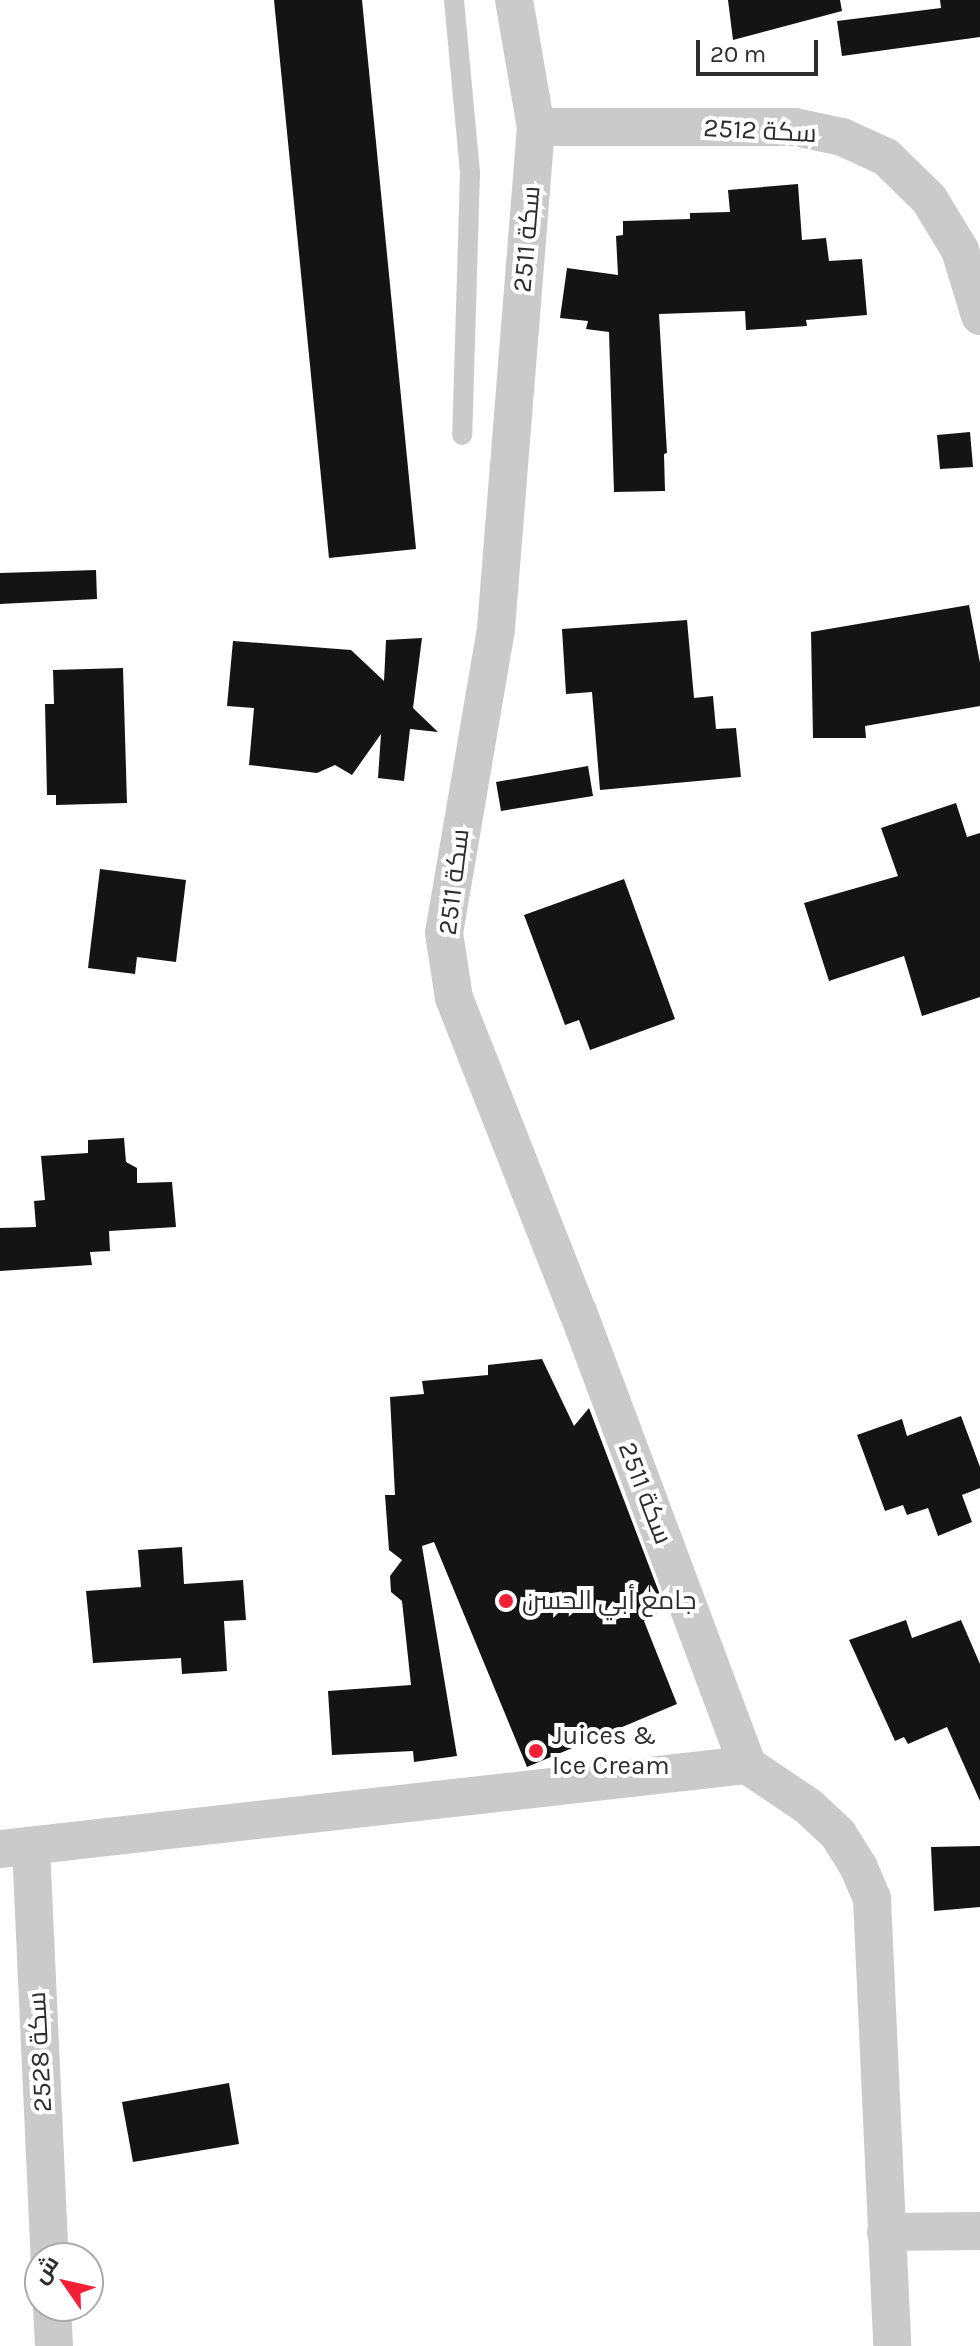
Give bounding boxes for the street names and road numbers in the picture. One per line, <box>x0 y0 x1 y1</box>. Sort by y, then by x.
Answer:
street label: سكة 2512 <box>703 112 817 150</box>
street label: سكة 2511 <box>507 184 547 294</box>
street label: سكة 2511 <box>432 827 476 937</box>
street label: سكة 2511 <box>611 1438 679 1548</box>
street label: سكة 2528 <box>21 1991 59 2113</box>

